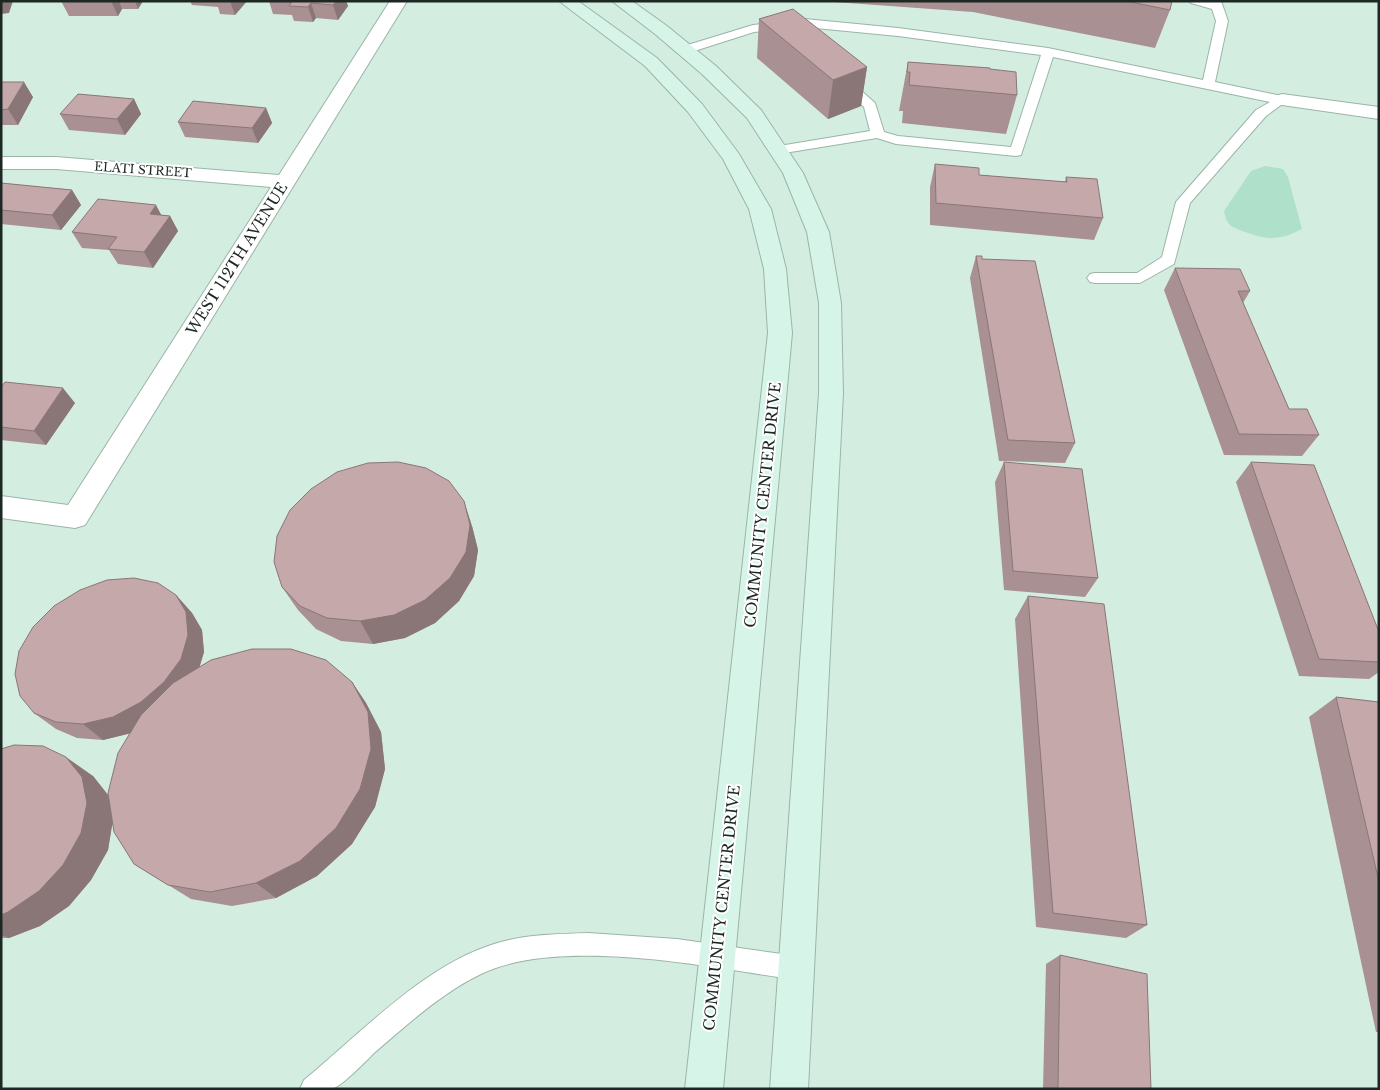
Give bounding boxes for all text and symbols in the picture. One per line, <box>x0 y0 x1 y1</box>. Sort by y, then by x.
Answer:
street label: ELATI STREET <box>94 159 193 180</box>
street label: WEST 112TH AVENUE <box>181 179 292 340</box>
street label: COMMUNITY CENTER DRIVE <box>740 381 785 629</box>
street label: COMMUNITY CENTER DRIVE <box>699 784 744 1032</box>

